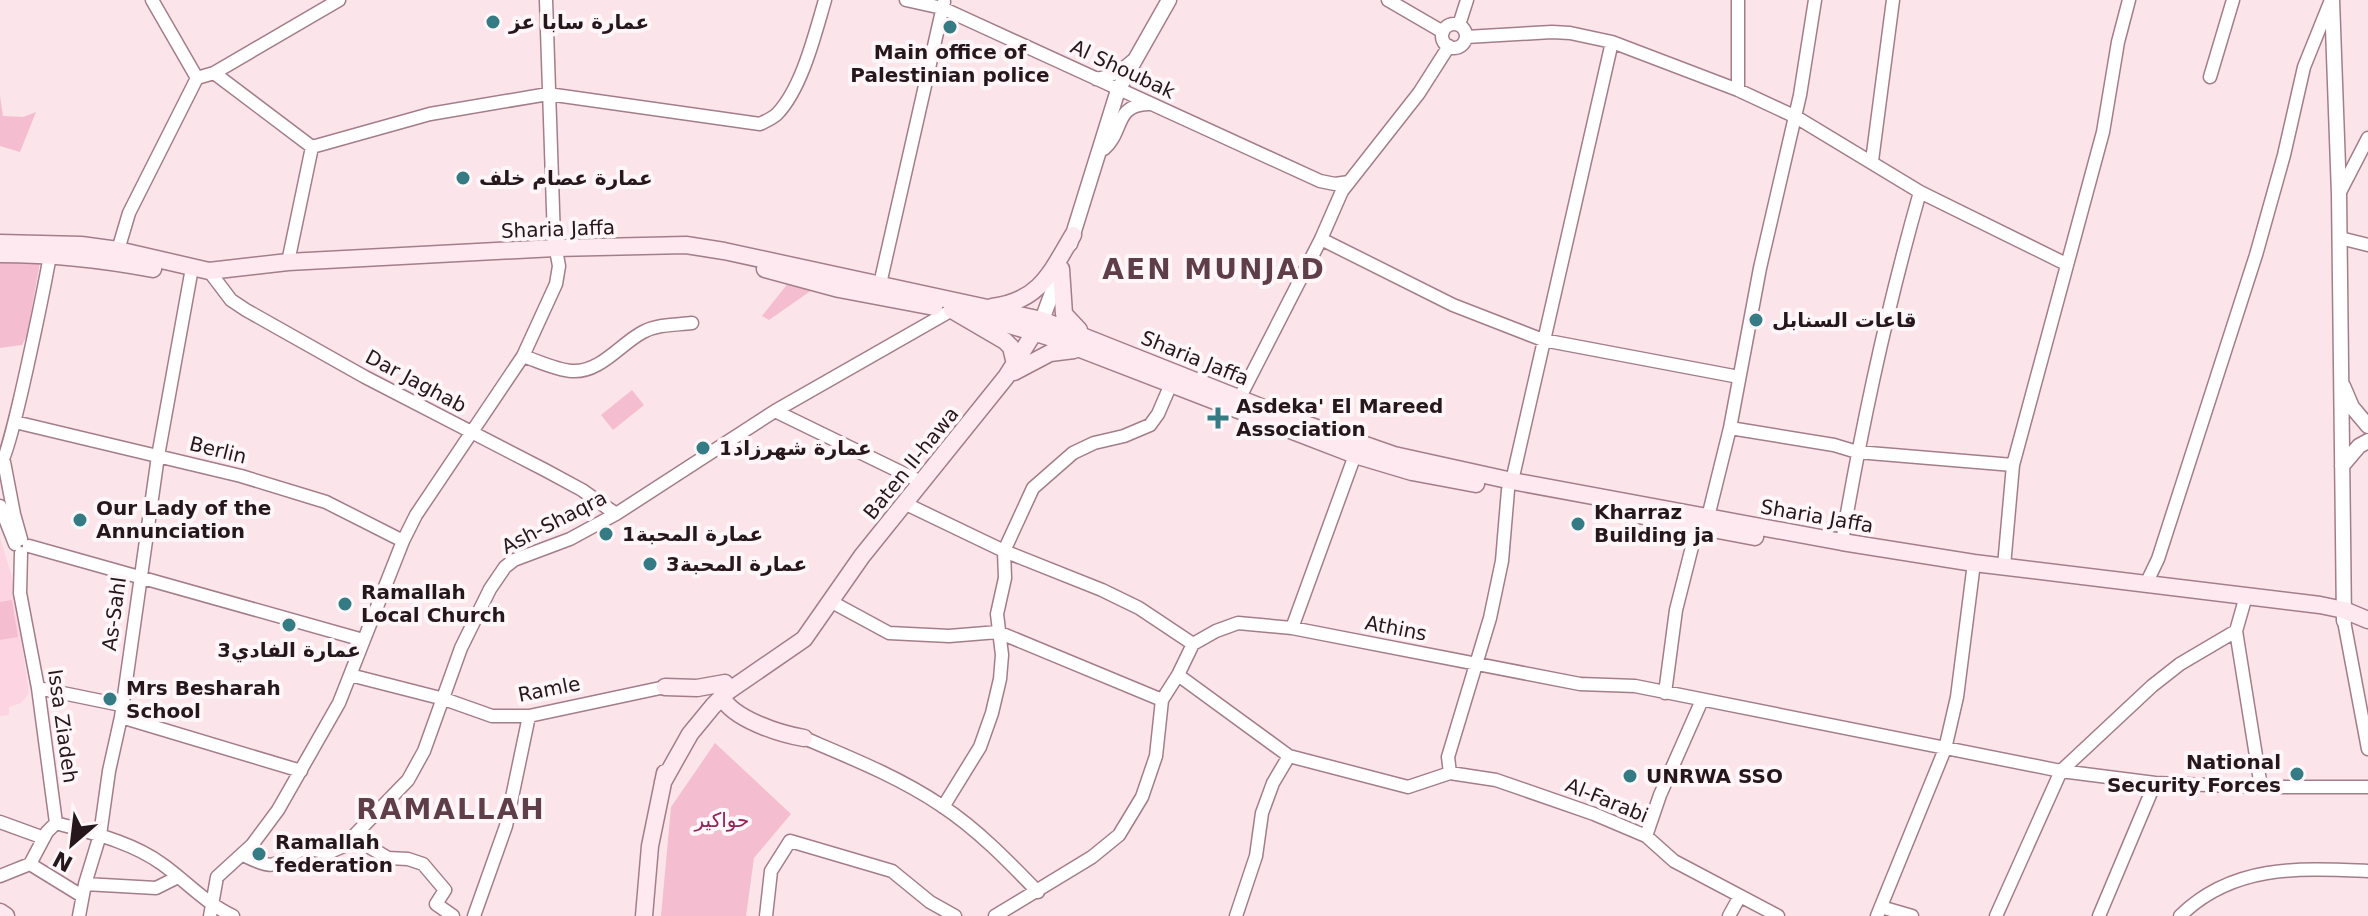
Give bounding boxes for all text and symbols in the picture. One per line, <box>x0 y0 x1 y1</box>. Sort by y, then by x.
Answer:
place label: عمارة سابا عز <box>508 10 649 34</box>
marker: عمارة سابا عز <box>484 13 502 31</box>
marker: Main office of Palestinian police <box>941 18 959 36</box>
street label: Al Shoubak <box>1067 34 1179 104</box>
place label: Main office of Palestinian police <box>850 40 1050 87</box>
place label: عمارة عصام خلف <box>479 166 653 190</box>
marker: عمارة عصام خلف <box>454 169 472 187</box>
street label: Sharia Jaffa <box>501 215 615 243</box>
district label: AEN MUNJAD <box>1102 253 1326 286</box>
place label: قاعات السنابل <box>1772 308 1917 332</box>
marker: قاعات السنابل <box>1747 311 1765 329</box>
street label: Sharia Jaffa <box>1138 325 1252 391</box>
street label: Dar Jaghab <box>361 344 471 418</box>
place label: Asdeka' El Mareed Association <box>1236 394 1443 441</box>
street label: Baten II-hawa <box>858 402 964 524</box>
marker: Asdeka' El Mareed Association <box>1207 407 1229 429</box>
street label: Berlin <box>187 431 249 469</box>
place label: عمارة شهرزاد1 <box>719 436 872 460</box>
marker: عمارة شهرزاد1 <box>694 439 712 457</box>
street label: Ash-Shaqra <box>497 485 611 559</box>
street label: Sharia Jaffa <box>1759 494 1875 538</box>
place label: Our Lady of the Annunciation <box>96 496 271 543</box>
place label: Kharraz Building ja <box>1594 500 1714 547</box>
marker: Our Lady of the Annunciation <box>71 511 89 529</box>
marker: Kharraz Building ja <box>1569 515 1587 533</box>
place label: عمارة المحبة1 <box>622 522 763 546</box>
marker: عمارة المحبة1 <box>597 525 615 543</box>
place label: عمارة المحبة3 <box>666 552 807 576</box>
marker: عمارة المحبة3 <box>641 555 659 573</box>
street label: As-Sahl <box>97 575 131 653</box>
place label: Ramallah Local Church <box>361 580 506 627</box>
marker: Ramallah Local Church <box>336 595 354 613</box>
street label: Athins <box>1363 610 1429 646</box>
marker: عمارة الفادي3 <box>280 616 298 634</box>
place label: عمارة الفادي3 <box>217 638 361 663</box>
street label: Issa Ziadeh <box>43 668 83 784</box>
street label: Ramle <box>516 671 582 707</box>
place label: Mrs Besharah School <box>126 676 281 723</box>
marker: Mrs Besharah School <box>101 690 119 708</box>
place label: National Security Forces <box>2107 750 2281 797</box>
place label: UNRWA SSO <box>1646 764 1783 788</box>
marker: National Security Forces <box>2288 765 2306 783</box>
marker: UNRWA SSO <box>1621 767 1639 785</box>
street label: Al-Farabi <box>1562 773 1652 827</box>
district label: RAMALLAH <box>356 793 546 826</box>
north arrow <box>32 804 112 884</box>
park label: حواكير <box>694 808 749 832</box>
place label: Ramallah federation <box>275 830 393 877</box>
marker: Ramallah federation <box>250 845 268 863</box>
text: N <box>49 846 77 877</box>

